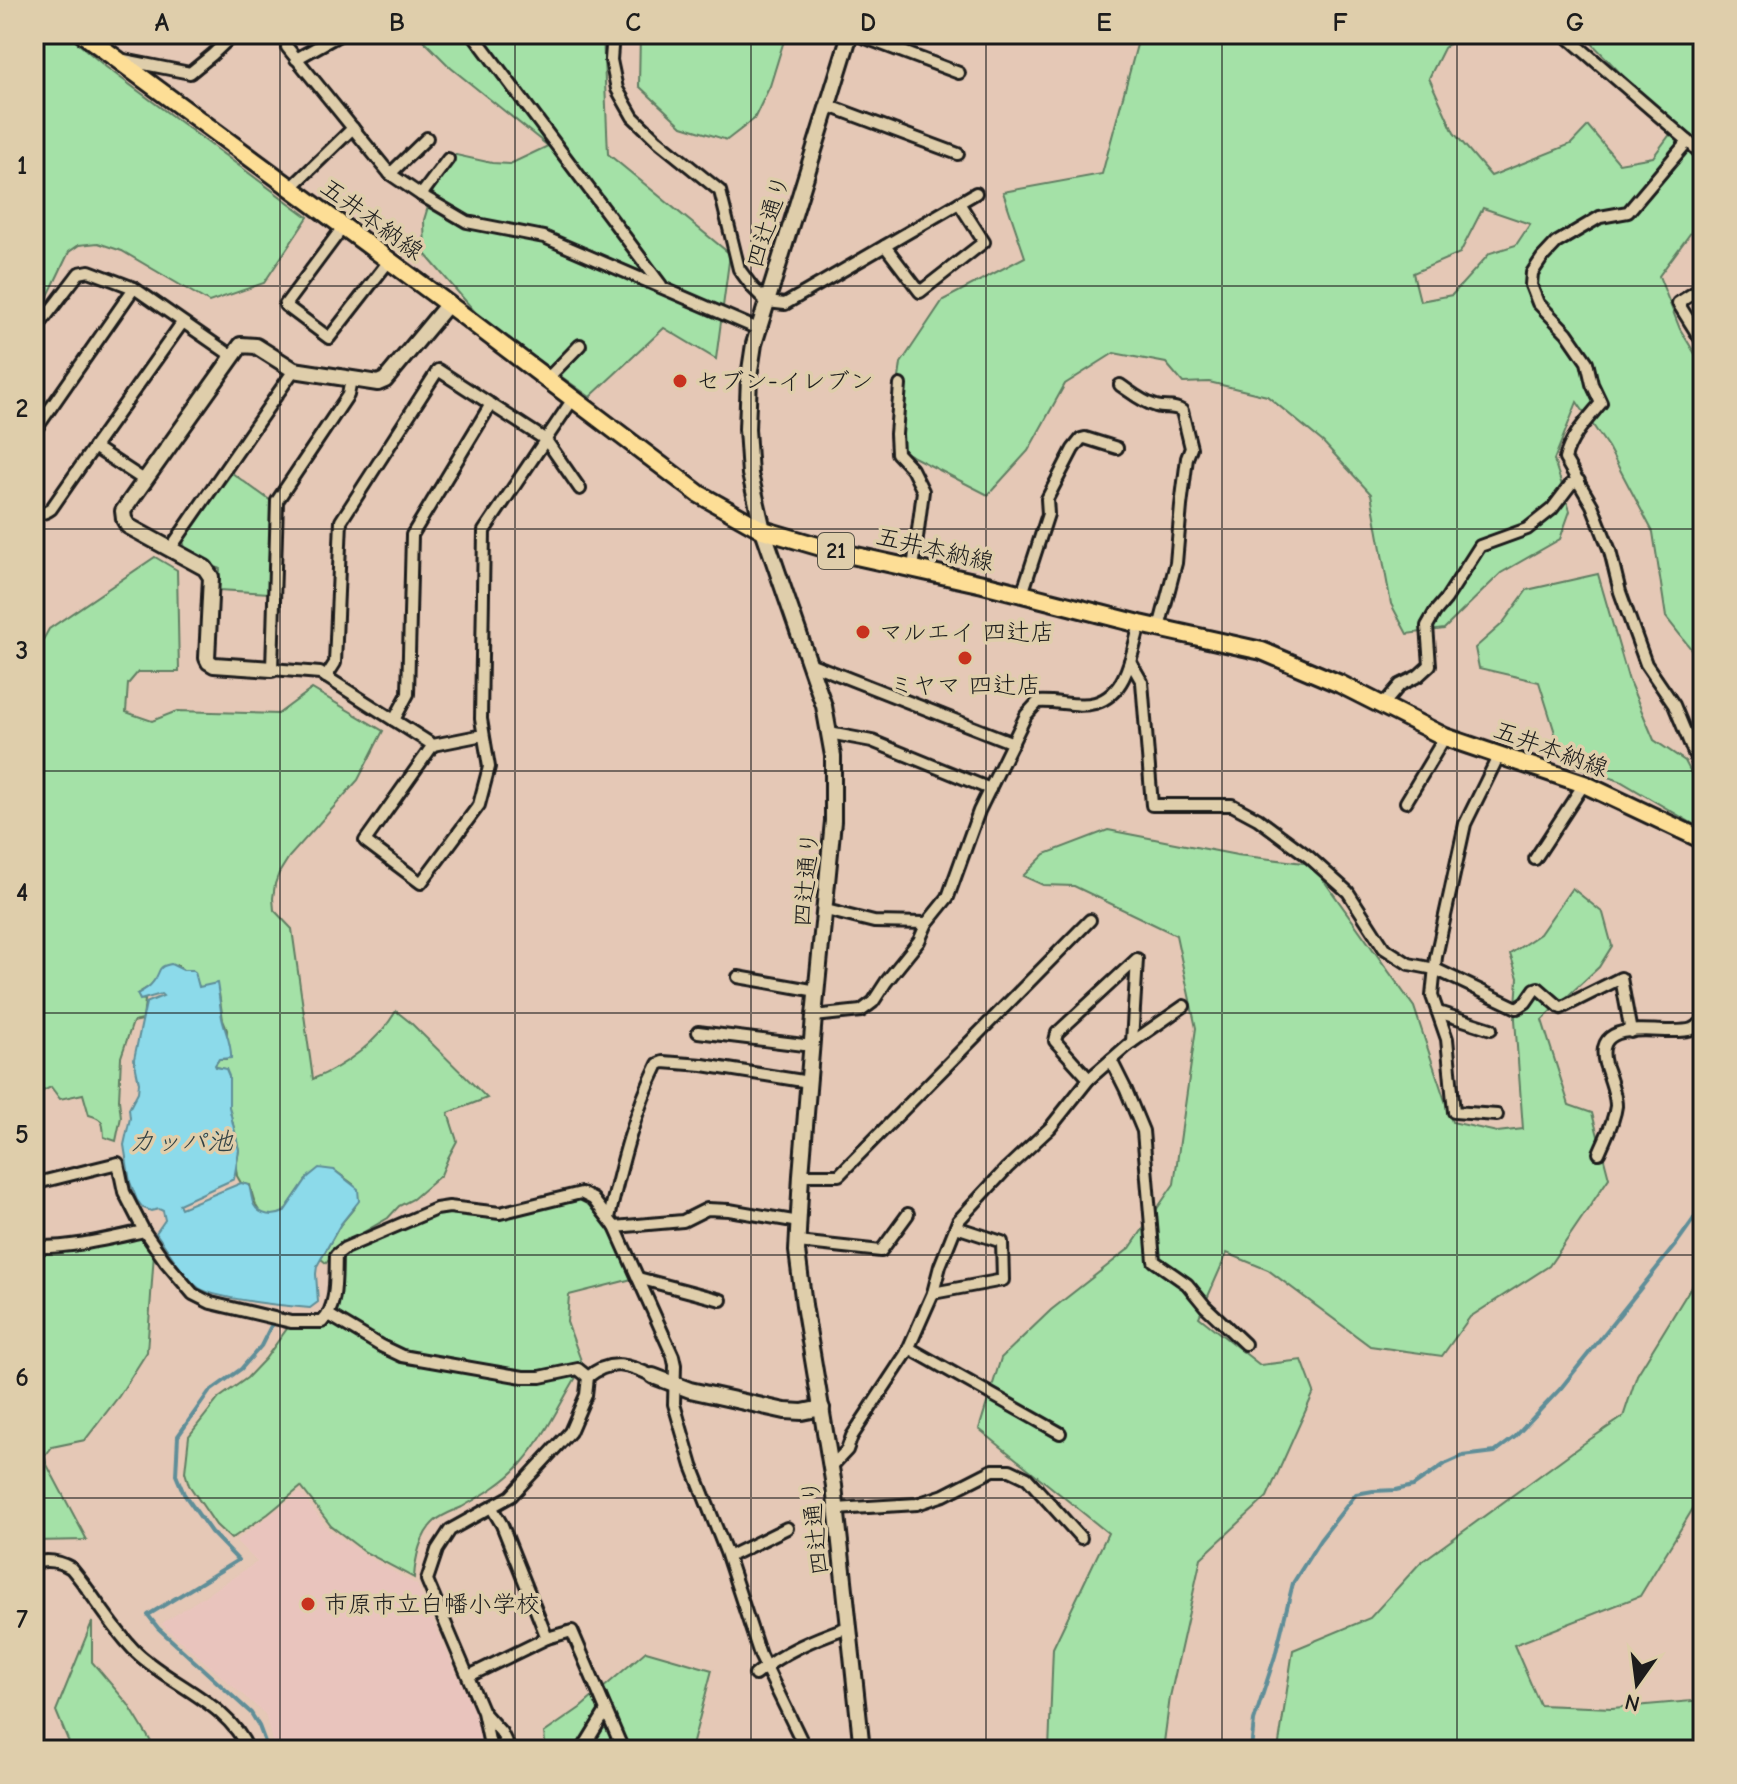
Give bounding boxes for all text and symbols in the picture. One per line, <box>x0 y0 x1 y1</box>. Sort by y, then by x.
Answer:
text: A <box>155 8 170 38</box>
text: B <box>389 8 405 38</box>
text: C <box>625 8 641 38</box>
text: D <box>860 8 876 38</box>
text: E <box>1096 8 1112 38</box>
text: F <box>1332 8 1348 38</box>
text: G <box>1566 8 1584 38</box>
text: 1 <box>17 151 27 181</box>
street label: 四辻通り <box>741 171 795 271</box>
street label: 五井本納線 <box>315 172 429 266</box>
place label: セブン-イレブン <box>696 367 874 395</box>
marker: セブン-イレブン <box>671 372 689 390</box>
text: 2 <box>16 394 28 424</box>
street label: 五井本納線 <box>873 522 997 576</box>
road number: 21 <box>818 533 854 569</box>
place label: マルエイ 四辻店 <box>879 618 1055 646</box>
marker: マルエイ 四辻店 <box>854 623 872 641</box>
text: 3 <box>16 636 28 666</box>
marker: ミヤマ 四辻店 <box>956 649 974 667</box>
place label: ミヤマ 四辻店 <box>889 671 1041 699</box>
street label: 五井本納線 <box>1490 715 1612 783</box>
street label: 四辻通り <box>788 830 824 928</box>
text: 4 <box>16 878 28 908</box>
text: 5 <box>15 1120 29 1150</box>
water label: カッパ池 <box>129 1127 234 1157</box>
text: 6 <box>15 1363 29 1393</box>
street label: 四辻通り <box>796 1478 834 1576</box>
place label: 市原市立白幡小学校 <box>324 1590 540 1618</box>
marker: 市原市立白幡小学校 <box>299 1595 317 1613</box>
text: 7 <box>16 1605 28 1635</box>
north arrow <box>1597 1644 1677 1724</box>
text: N <box>1622 1688 1643 1717</box>

